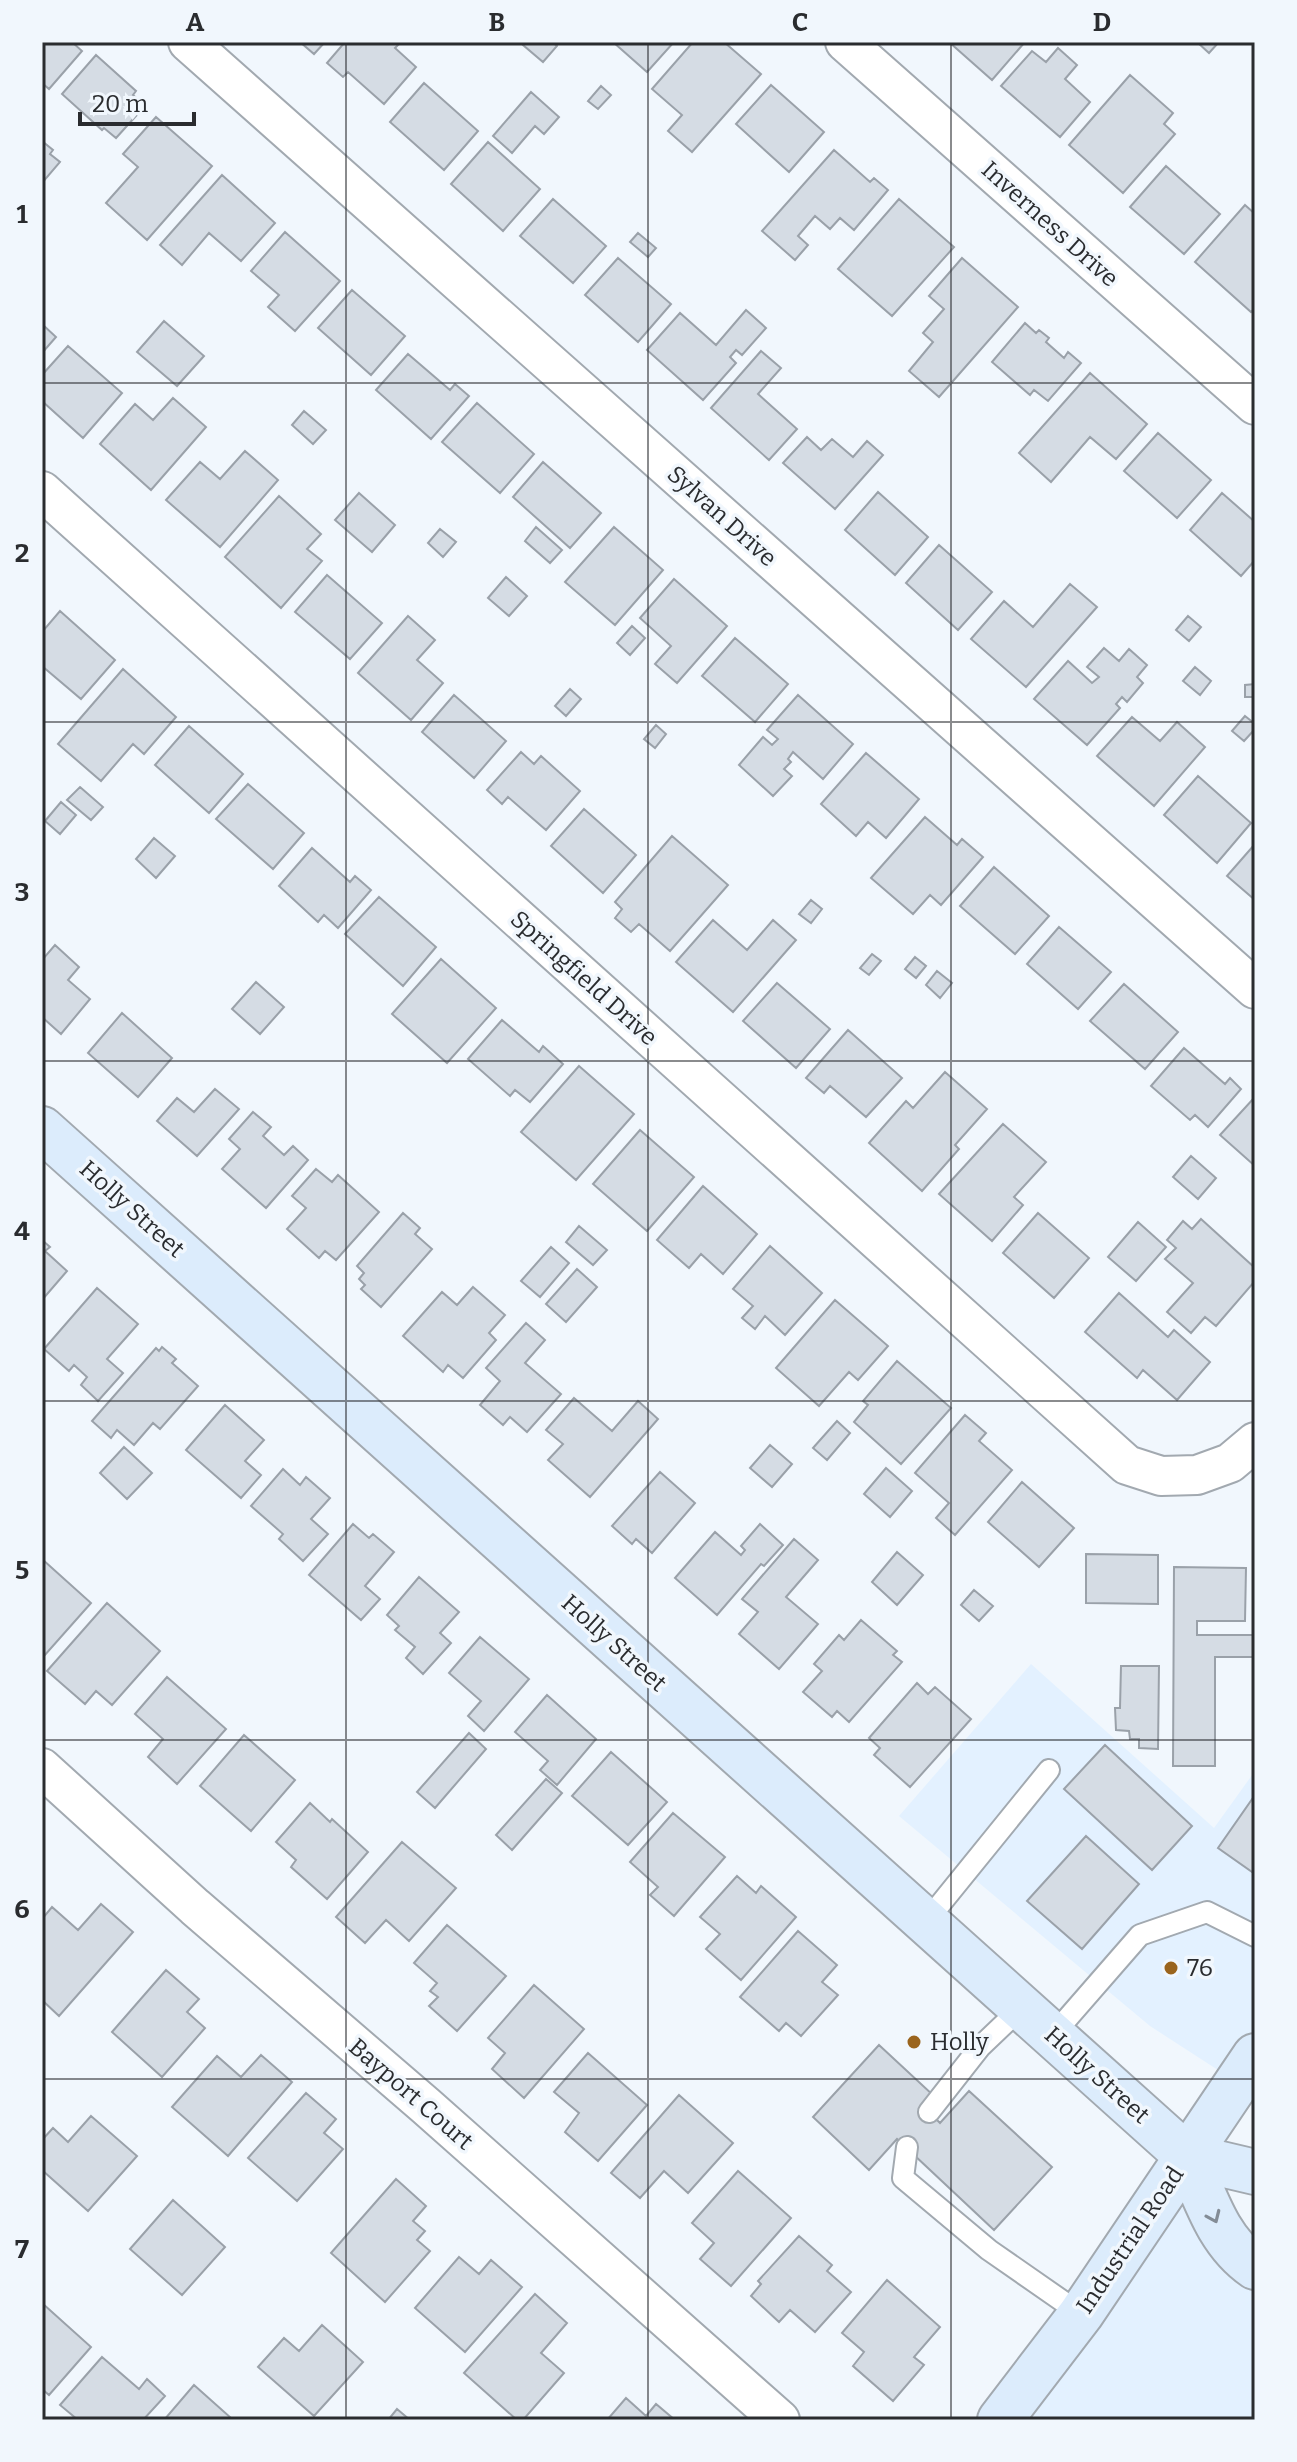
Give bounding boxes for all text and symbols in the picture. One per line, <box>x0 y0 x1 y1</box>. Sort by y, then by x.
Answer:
text: A <box>186 7 205 38</box>
text: B <box>489 7 505 38</box>
text: C <box>792 7 808 38</box>
text: D <box>1093 7 1111 38</box>
scale bar <box>80 76 194 126</box>
text: 20 m <box>92 90 148 118</box>
street label: Inverness Drive <box>976 155 1124 293</box>
text: 1 <box>16 199 28 230</box>
street label: Sylvan Drive <box>662 460 782 572</box>
text: 2 <box>15 538 29 569</box>
text: 3 <box>15 877 29 908</box>
street label: Springfield Drive <box>505 905 663 1051</box>
street label: Holly Street <box>74 1155 190 1264</box>
text: 4 <box>14 1216 30 1247</box>
text: 5 <box>15 1555 29 1586</box>
street label: Holly Street <box>556 1589 672 1698</box>
text: 6 <box>14 1894 30 1925</box>
place label: 76 <box>1187 1954 1213 1982</box>
marker: 76 <box>1162 1959 1180 1977</box>
street label: Holly Street <box>1039 2021 1155 2130</box>
place label: Holly <box>930 2028 989 2056</box>
street label: Bayport Court <box>343 2033 479 2156</box>
marker: Holly <box>905 2033 923 2051</box>
street label: Industrial Road <box>1070 2161 1190 2319</box>
one-way arrow <box>1204 2208 1220 2223</box>
text: 7 <box>15 2234 29 2265</box>

